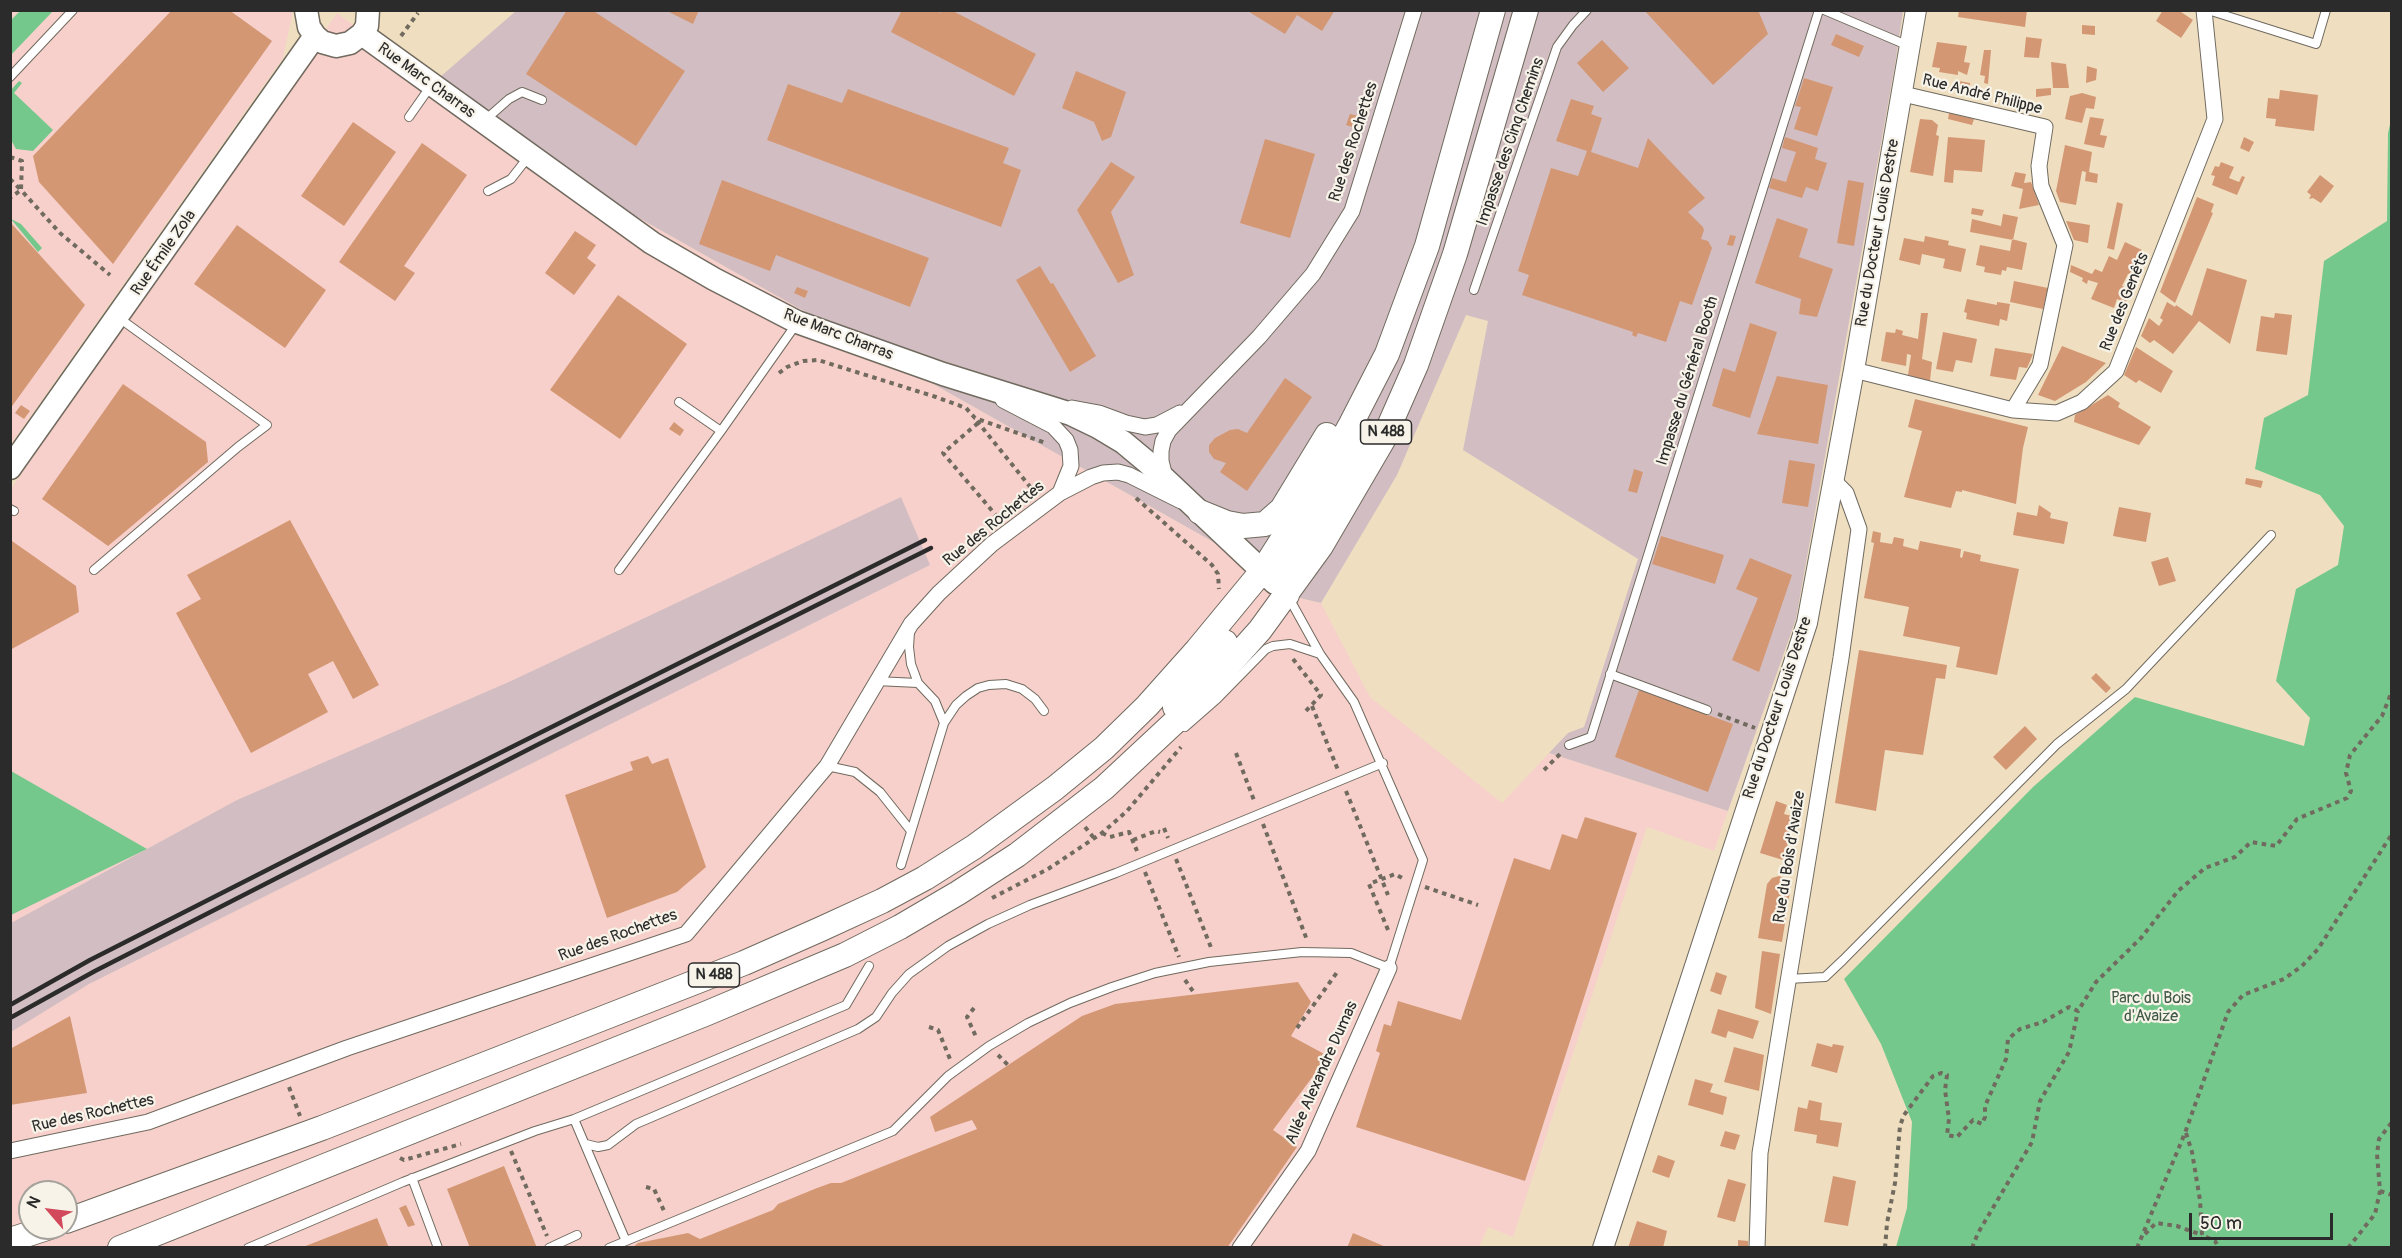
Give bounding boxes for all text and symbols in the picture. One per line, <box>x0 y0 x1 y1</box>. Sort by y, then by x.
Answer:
street label: Rue Marc Charras <box>374 39 478 123</box>
street label: Impasse des Cinq Chemins <box>1473 56 1549 228</box>
street label: Rue André Philippe <box>1920 71 2044 119</box>
street label: Rue des Rochettes <box>1326 80 1382 204</box>
street label: Rue du Docteur Louis Destre <box>1852 138 1904 328</box>
street label: Rue Émile Zola <box>127 207 201 299</box>
street label: Rue des Genêts <box>2097 250 2153 354</box>
street label: Impasse du Général Booth <box>1653 294 1723 468</box>
street label: Rue Marc Charras <box>781 305 895 365</box>
road number: N 488 <box>1360 420 1412 444</box>
street label: Rue des Rochettes <box>940 477 1048 571</box>
street label: Rue du Docteur Louis Destre <box>1739 615 1817 801</box>
street label: Rue du Bois d'Avaize <box>1770 790 1810 924</box>
street label: Rue des Rochettes <box>556 906 680 966</box>
road number: N 488 <box>688 963 740 987</box>
park label: Parc du Bois d'Avaize <box>2111 989 2191 1027</box>
street label: Allée Alexandre Dumas <box>1282 998 1362 1148</box>
street label: Rue des Rochettes <box>30 1091 156 1137</box>
north arrow <box>18 1180 78 1240</box>
text: N <box>22 1193 45 1212</box>
scale bar <box>2192 1201 2336 1239</box>
text: 50 m <box>2200 1212 2242 1235</box>

